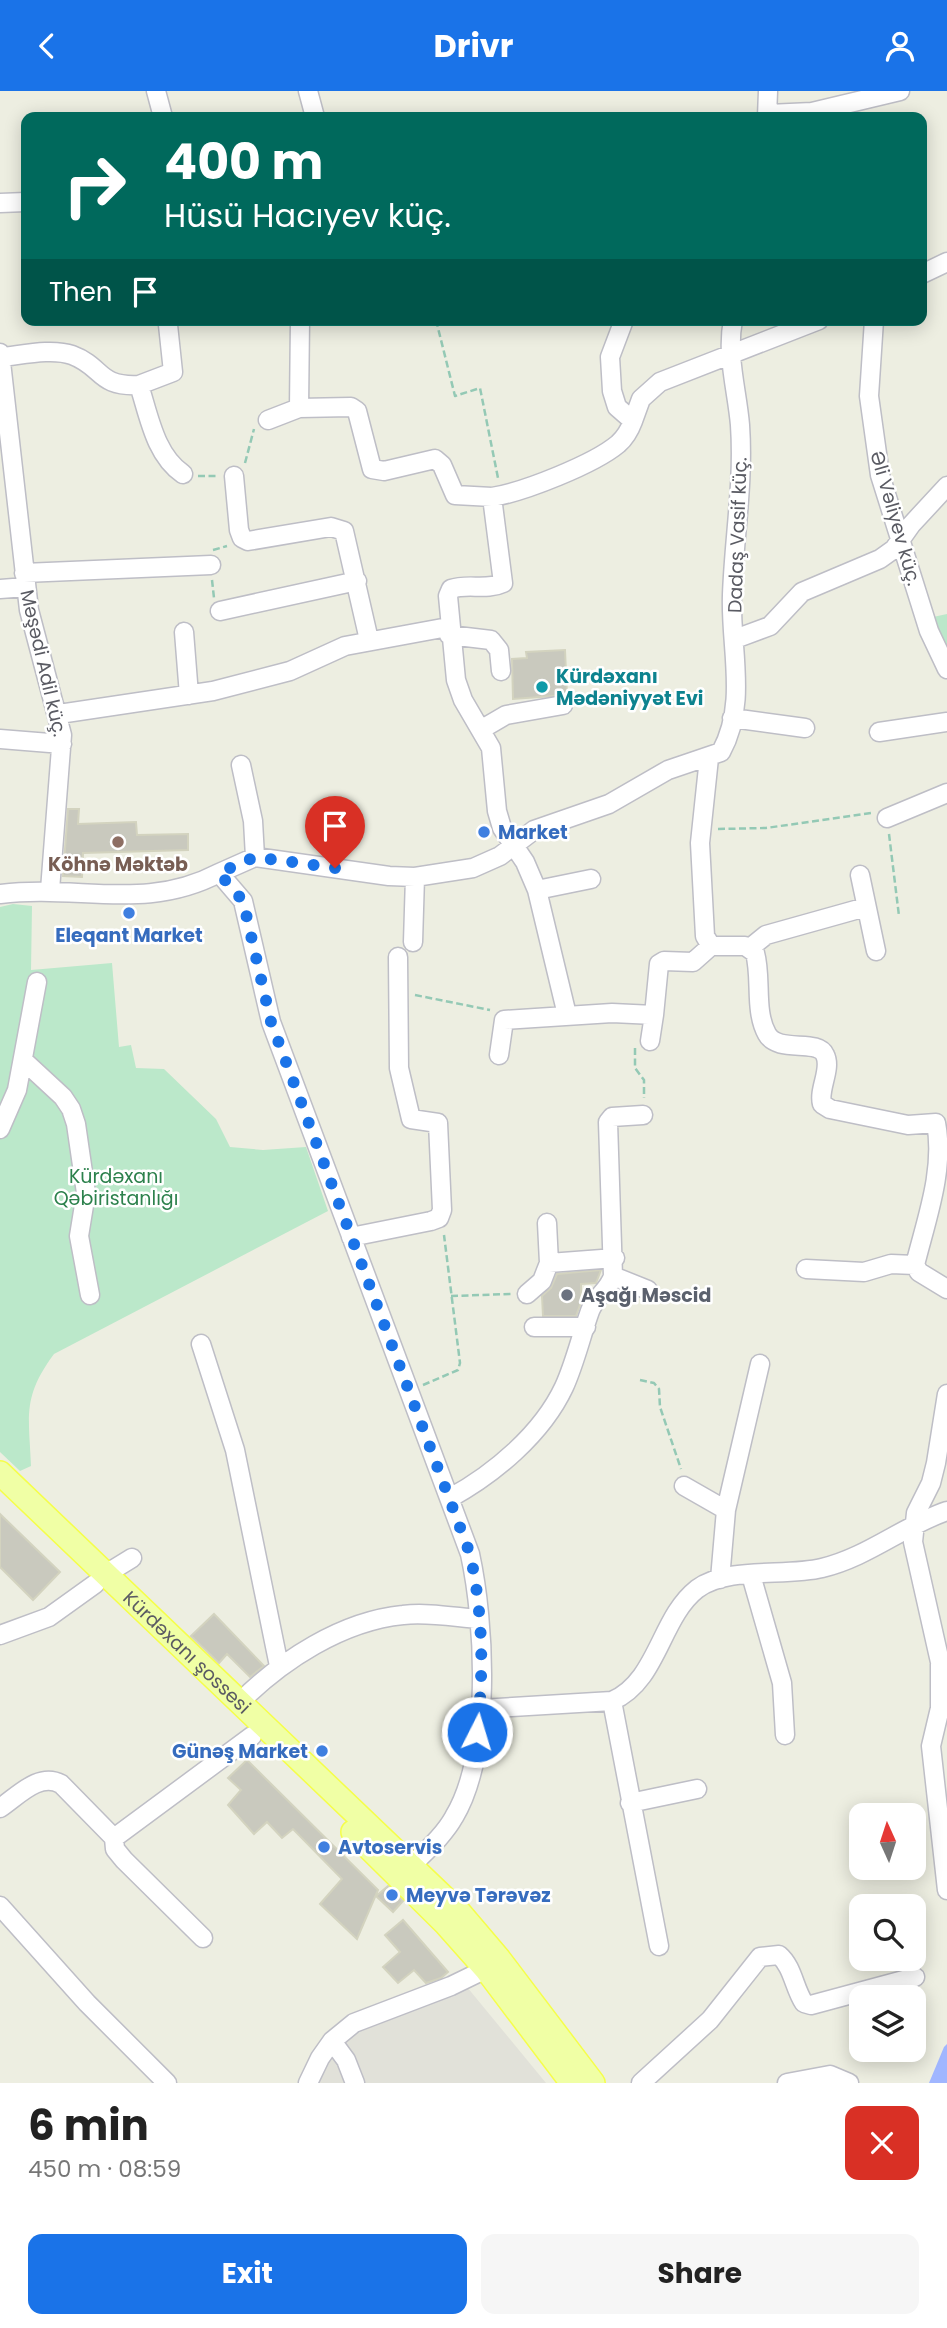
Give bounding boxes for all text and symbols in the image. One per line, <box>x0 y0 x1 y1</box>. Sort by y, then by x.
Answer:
text: Drivr <box>433 23 514 68</box>
icon: back <box>28 27 66 65</box>
icon: person <box>881 27 919 65</box>
text: 400 m <box>164 128 323 196</box>
icon: right <box>49 140 140 231</box>
text: Hüsü Hacıyev küç. <box>164 193 451 238</box>
icon: arrive <box>126 273 164 311</box>
text: Then <box>49 274 112 310</box>
street label: Əli Vəliyev küç. <box>863 448 928 589</box>
street label: Dadaş Vasif küç. <box>721 457 754 613</box>
street label: Məşədi Adil küç. <box>13 587 74 739</box>
place label: Kürdəxanı Mədəniyyət Evi <box>556 663 703 712</box>
marker: Kürdəxanı Mədəniyyət Evi <box>534 679 550 695</box>
pin <box>305 796 365 868</box>
icon: arrive <box>316 807 354 845</box>
place label: Market <box>498 819 568 846</box>
marker: Market <box>476 824 492 840</box>
marker: Köhnə Məktəb <box>110 834 126 850</box>
place label: Köhnə Məktəb <box>48 851 188 878</box>
marker: Eleqant Market <box>121 905 137 921</box>
place label: Eleqant Market <box>55 922 203 949</box>
park label: Kürdəxanı Qəbiristanlığı <box>54 1163 178 1212</box>
place label: Aşağı Məscid <box>581 1282 711 1309</box>
marker: Aşağı Məscid <box>559 1287 575 1303</box>
street label: Kürdəxanı şossesi <box>117 1585 257 1720</box>
position arrow <box>440 1695 514 1769</box>
place label: Günəş Market <box>172 1738 308 1765</box>
marker: Günəş Market <box>314 1743 330 1759</box>
north arrow <box>849 1803 926 1879</box>
map controls <box>849 1803 926 2062</box>
place label: Avtoservis <box>338 1834 442 1861</box>
marker: Avtoservis <box>316 1839 332 1855</box>
place label: Meyvə Tərəvəz <box>406 1882 551 1909</box>
marker: Meyvə Tərəvəz <box>384 1887 400 1903</box>
button: search <box>849 1894 926 1971</box>
button: layers <box>849 1985 926 2062</box>
text: 6 min <box>28 2096 149 2155</box>
button: close <box>845 2106 919 2180</box>
text: 450 m · 08:59 <box>28 2153 181 2185</box>
button: Exit <box>28 2234 467 2314</box>
button: Share <box>481 2234 919 2314</box>

